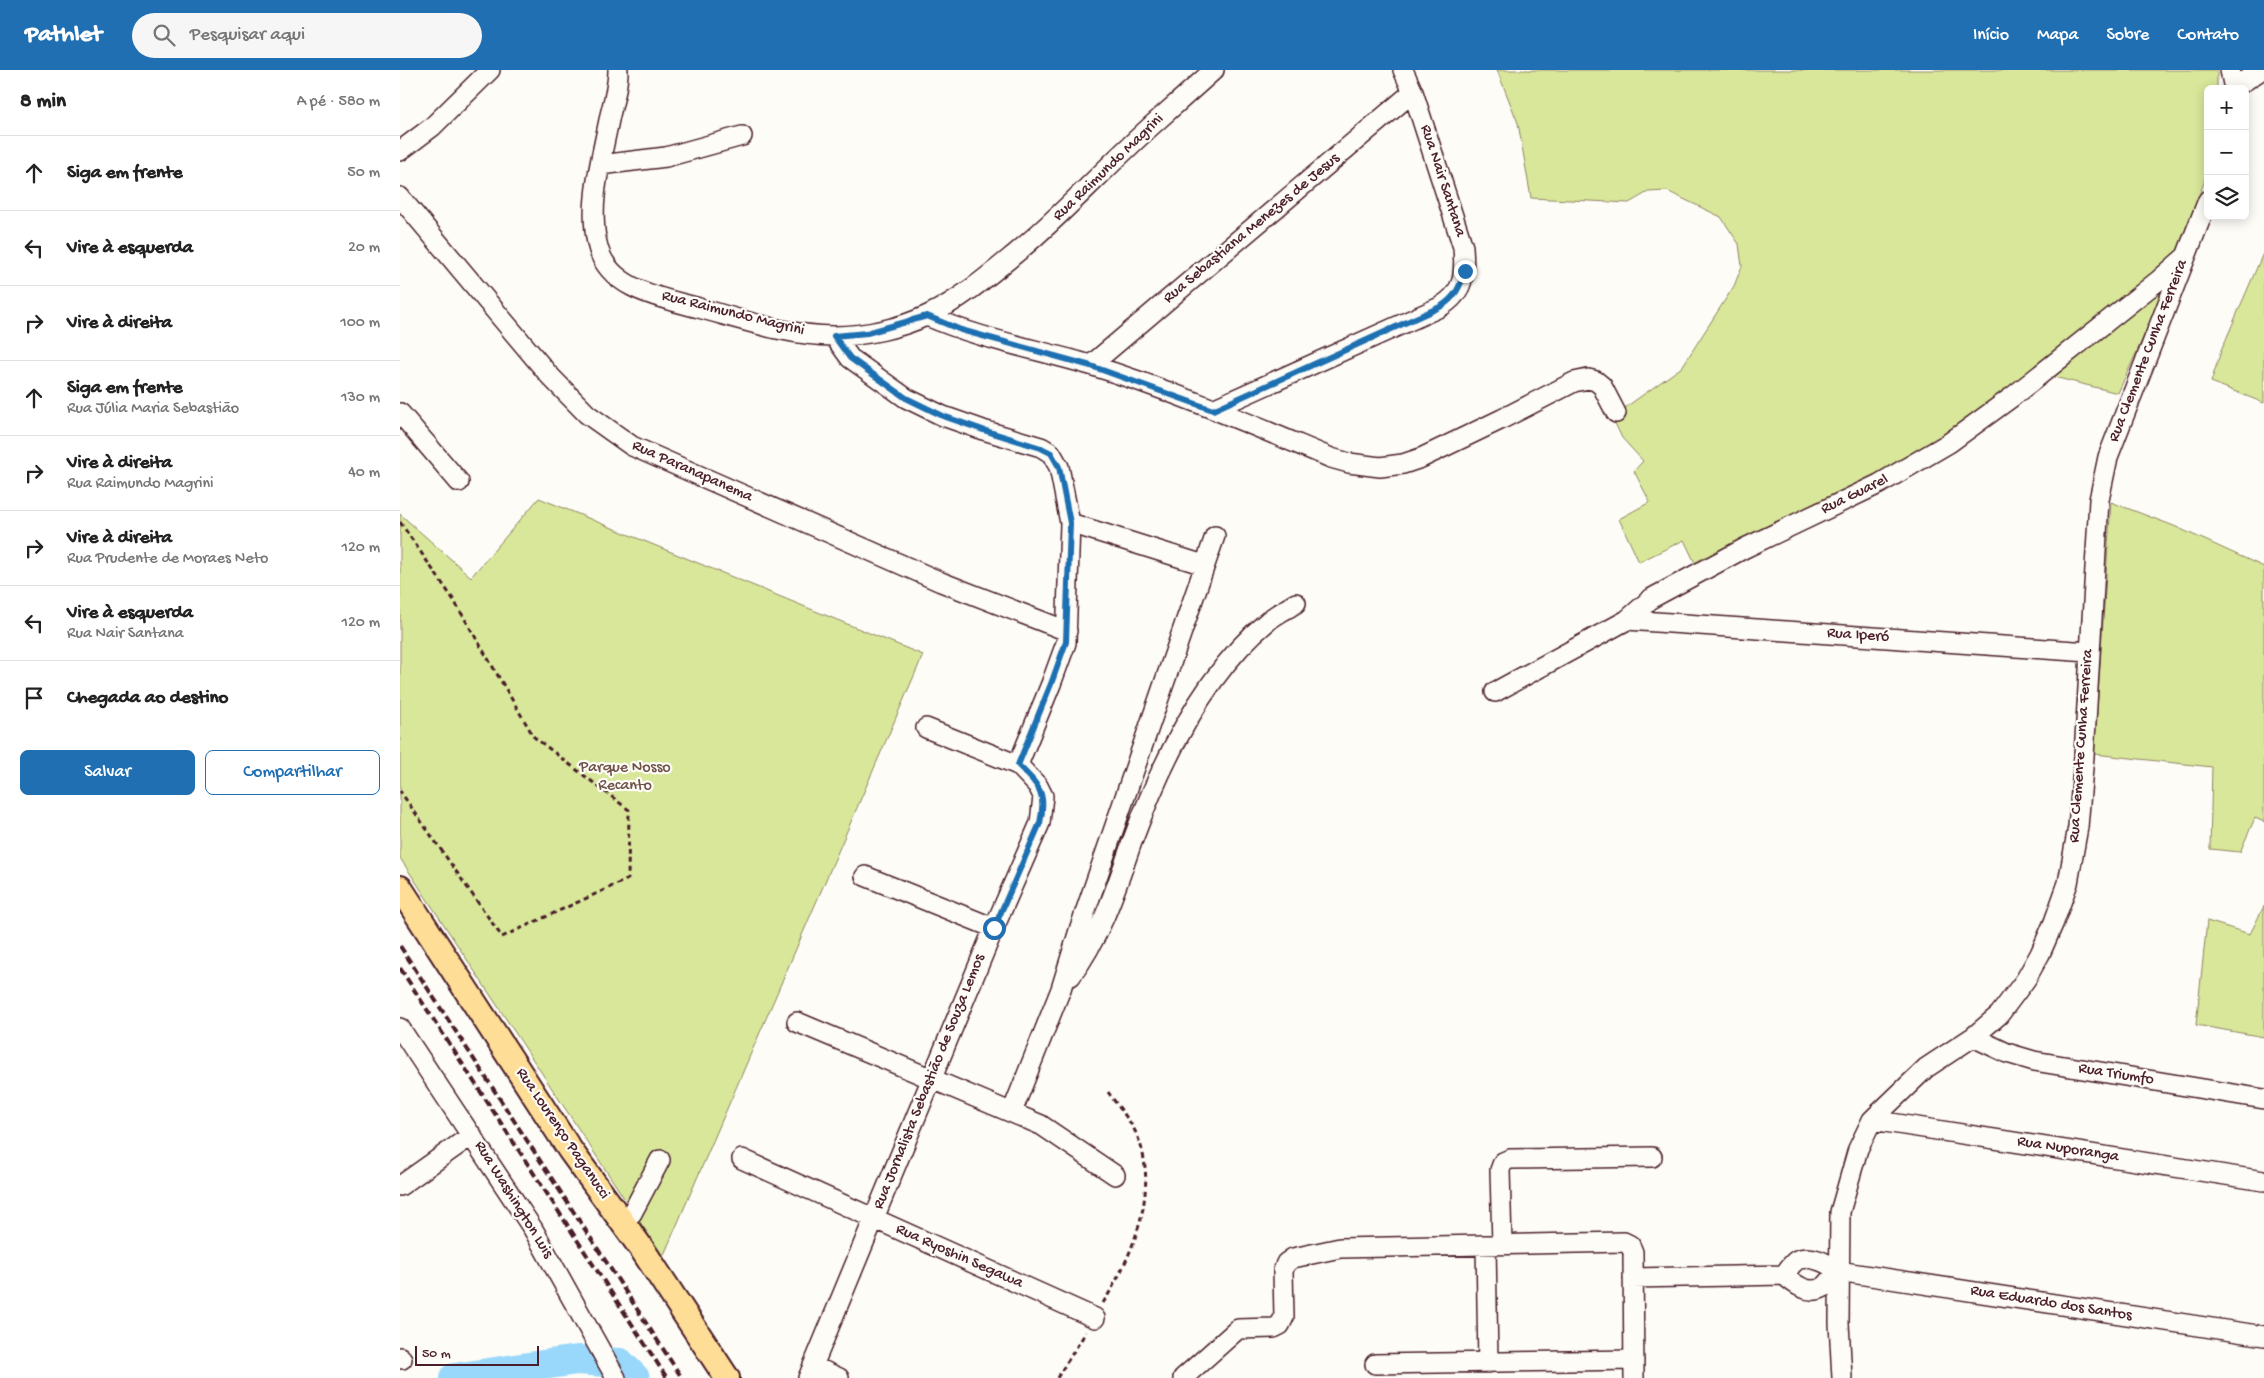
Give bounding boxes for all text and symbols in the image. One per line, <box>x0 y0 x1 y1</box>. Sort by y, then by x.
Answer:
search box <box>132 13 482 58</box>
text: Pathlet <box>25 21 102 50</box>
icon: search <box>150 21 178 49</box>
text: Pesquisar aqui <box>190 24 305 47</box>
text: Início <box>1973 25 2009 46</box>
text: Mapa <box>2037 25 2078 46</box>
text: Sobre <box>2106 25 2149 46</box>
text: Contato <box>2177 25 2239 46</box>
map controls <box>2204 85 2249 220</box>
button: + <box>2204 85 2249 130</box>
text: 8 min <box>20 90 66 115</box>
text: A pé · 580 m <box>297 93 380 112</box>
street label: Rua Raimundo Magrini <box>1050 110 1168 226</box>
street label: Rua Nair Santana <box>1415 123 1469 240</box>
button: − <box>2204 130 2249 175</box>
street label: Rua Sebastiana Menezes de Jesus <box>1160 149 1345 308</box>
icon: ahead <box>20 159 48 187</box>
text: Siga em frente <box>67 162 183 185</box>
text: 50 m <box>347 164 380 183</box>
button: layers <box>2204 175 2249 220</box>
icon: left <box>20 234 48 262</box>
text: Vire à esquerda <box>67 237 193 260</box>
text: 20 m <box>348 239 380 258</box>
street label: Rua Clemente Cunha Ferreira <box>2105 256 2193 445</box>
route end <box>1454 260 1477 283</box>
street label: Rua Raimundo Magrini <box>660 287 806 341</box>
icon: right <box>20 309 48 337</box>
text: Vire à direita <box>67 312 172 335</box>
text: 100 m <box>340 314 380 333</box>
text: Siga em frente <box>67 377 183 400</box>
icon: ahead <box>20 384 48 412</box>
text: 130 m <box>341 389 380 408</box>
text: Rua Júlia Maria Sebastião <box>67 400 239 419</box>
street label: Rua Paranapanema <box>629 437 756 508</box>
text: Vire à direita <box>67 452 172 475</box>
icon: right <box>20 459 48 487</box>
text: 40 m <box>348 464 380 483</box>
street label: Rua Guarel <box>1818 471 1892 519</box>
text: Rua Raimundo Magrini <box>67 475 214 494</box>
text: Vire à direita <box>67 527 172 550</box>
icon: right <box>20 534 48 562</box>
text: 120 m <box>341 539 380 558</box>
text: Rua Prudente de Moraes Neto <box>67 550 268 569</box>
text: Vire à esquerda <box>67 602 193 625</box>
icon: left <box>20 609 48 637</box>
text: 120 m <box>341 614 380 633</box>
street label: Rua Iperó <box>1826 624 1890 648</box>
text: Rua Nair Santana <box>67 625 184 644</box>
street label: Rua Clemente Cunha Ferreira <box>2066 648 2098 843</box>
icon: arrive <box>20 684 48 712</box>
text: Chegada ao destino <box>67 687 228 710</box>
button: Salvar <box>20 750 195 795</box>
button: Compartilhar <box>205 750 380 795</box>
park label: Parque Nosso Recanto <box>578 759 671 796</box>
route start <box>983 917 1006 940</box>
street label: Rua Jornalista Sebastião de Souza Lemos <box>870 951 990 1212</box>
street label: Rua Triumfo <box>2077 1060 2155 1090</box>
street label: Rua Lourenço Paganucci <box>511 1065 613 1203</box>
street label: Rua Nuporanga <box>2016 1133 2121 1168</box>
street label: Rua Washington Luis <box>469 1138 557 1263</box>
street label: Rua Ryoshin Segawa <box>892 1220 1027 1294</box>
street label: Rua Eduardo dos Santos <box>1969 1282 2134 1326</box>
scale bar <box>415 1343 539 1366</box>
text: 50 m <box>422 1346 451 1363</box>

